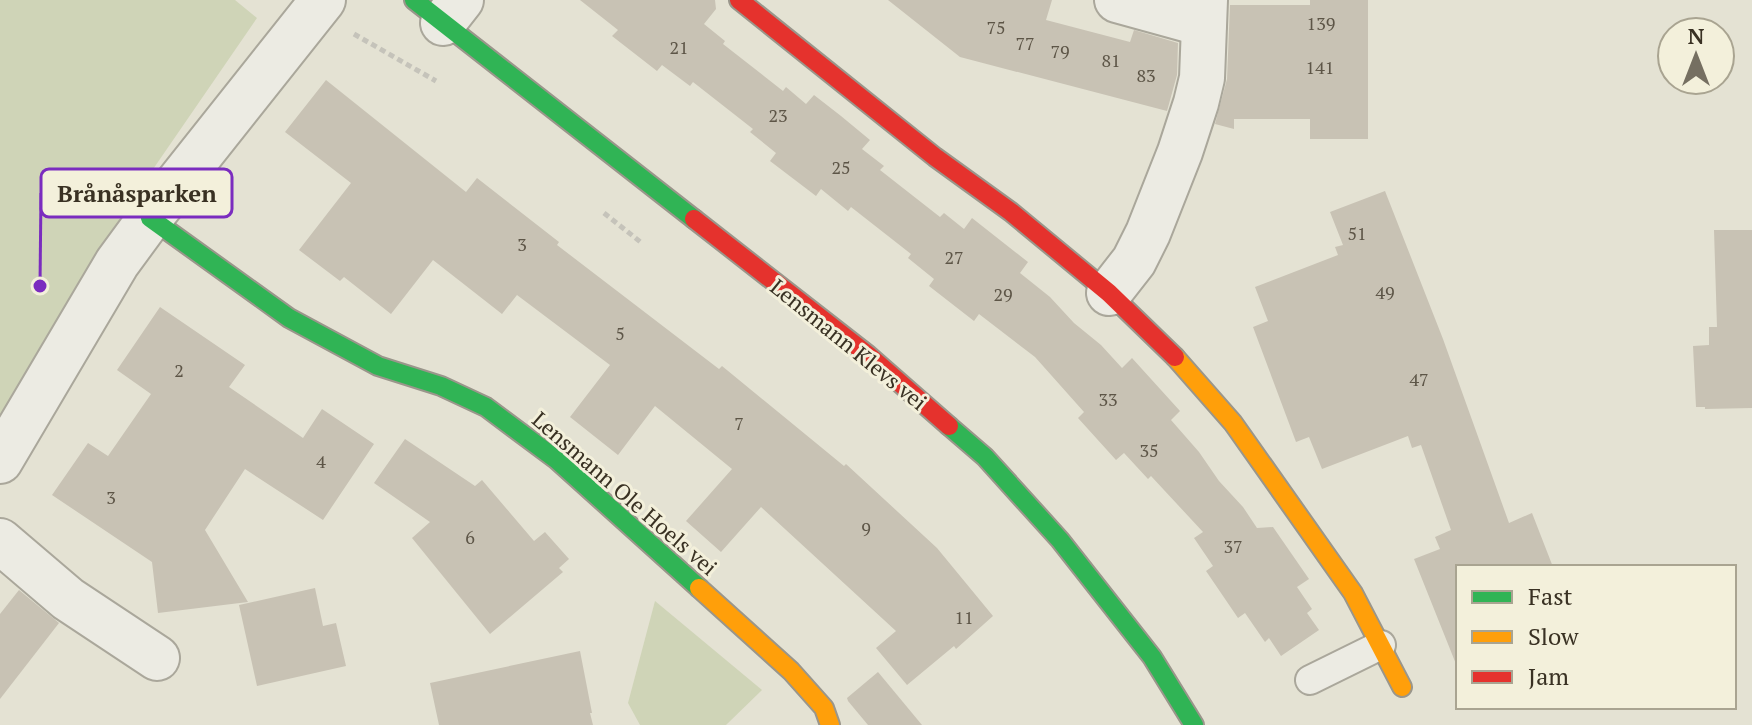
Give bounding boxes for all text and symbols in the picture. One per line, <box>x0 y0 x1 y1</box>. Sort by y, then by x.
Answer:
house number: 139 <box>1307 11 1335 35</box>
house number: 75 <box>986 15 1006 39</box>
north arrow <box>1656 16 1736 96</box>
text: N <box>1688 21 1705 50</box>
house number: 77 <box>1015 31 1035 55</box>
house number: 21 <box>669 35 689 59</box>
house number: 79 <box>1050 39 1070 63</box>
house number: 81 <box>1101 48 1121 72</box>
house number: 141 <box>1306 55 1334 79</box>
house number: 83 <box>1136 63 1156 87</box>
house number: 23 <box>768 103 788 127</box>
house number: 25 <box>831 155 851 179</box>
callout: Brånåsparken <box>41 169 232 217</box>
text: Brånåsparken <box>57 177 217 209</box>
house number: 51 <box>1347 221 1367 245</box>
house number: 3 <box>517 232 527 256</box>
house number: 27 <box>944 245 964 269</box>
street label: Lensmann Klevs vei <box>765 272 933 416</box>
house number: 49 <box>1375 280 1395 304</box>
house number: 29 <box>993 282 1013 306</box>
house number: 5 <box>615 321 625 345</box>
house number: 2 <box>174 358 184 382</box>
house number: 47 <box>1409 367 1429 391</box>
house number: 33 <box>1098 387 1118 411</box>
street label: Lensmann Ole Hoels vei <box>526 405 724 581</box>
house number: 7 <box>734 411 744 435</box>
house number: 35 <box>1139 438 1159 462</box>
house number: 4 <box>316 449 326 473</box>
house number: 3 <box>106 485 116 509</box>
house number: 9 <box>861 516 871 540</box>
house number: 6 <box>465 525 475 549</box>
house number: 37 <box>1223 534 1243 558</box>
legend <box>1456 565 1736 709</box>
text: Fast <box>1528 580 1573 612</box>
house number: 11 <box>954 605 974 629</box>
text: Slow <box>1528 620 1579 652</box>
text: Jam <box>1528 660 1569 692</box>

